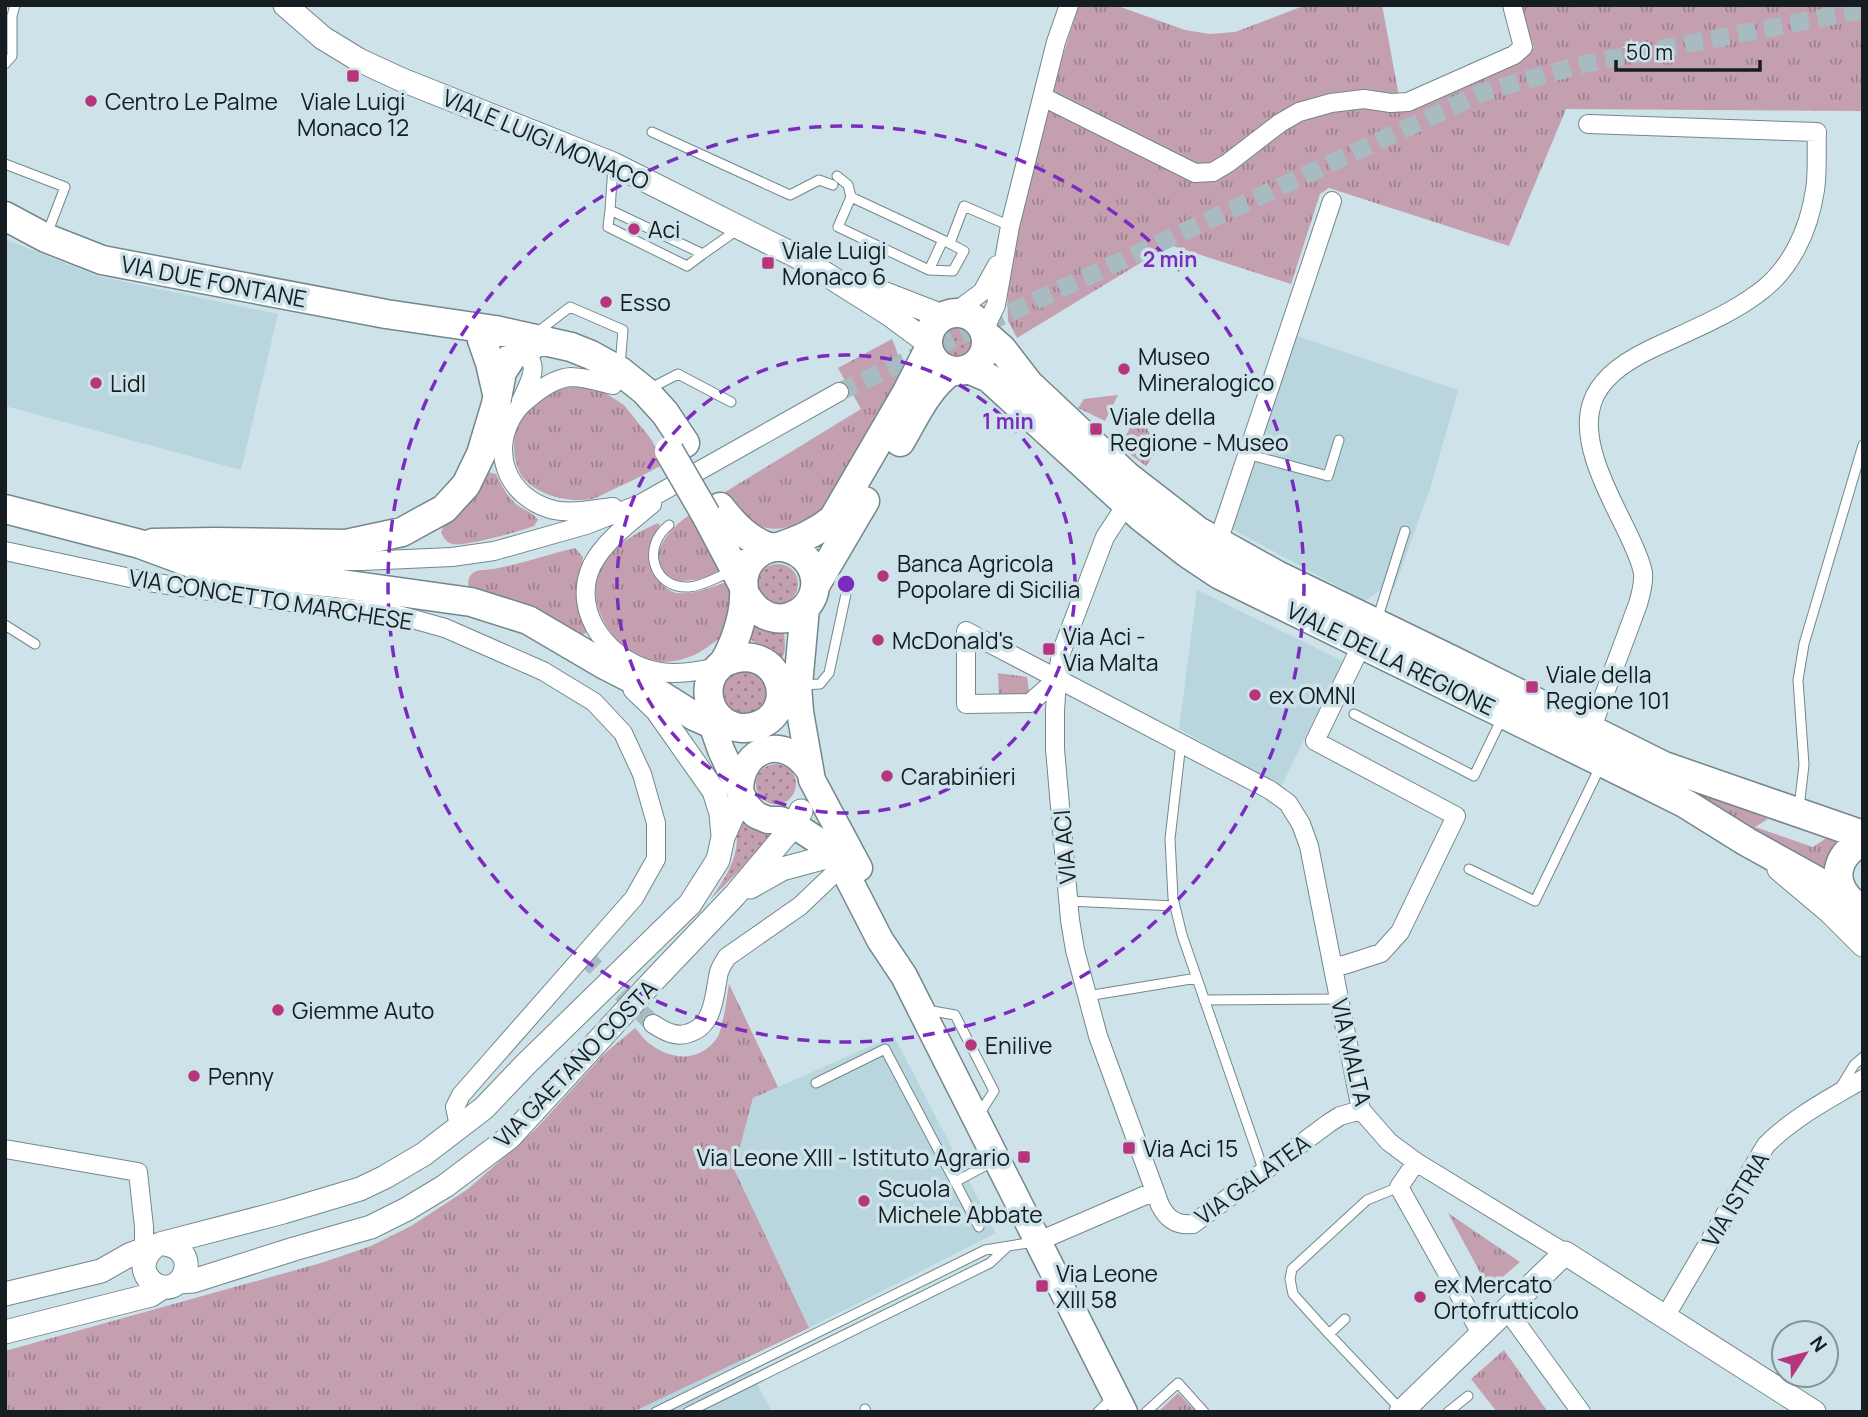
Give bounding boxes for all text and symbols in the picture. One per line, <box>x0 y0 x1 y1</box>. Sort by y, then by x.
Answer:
scale bar <box>1616 28 1759 72</box>
text: 50 m <box>1626 38 1673 66</box>
marker: Viale Luigi Monaco 12 <box>345 68 361 84</box>
street label: VIALE LUIGI MONACO <box>438 81 654 197</box>
place label: Centro Le Palme <box>105 85 278 117</box>
place label: Viale Luigi Monaco 12 <box>297 85 409 143</box>
marker: Centro Le Palme <box>83 93 99 109</box>
place label: Aci <box>648 213 680 245</box>
marker: Aci <box>626 221 642 237</box>
place label: Viale Luigi Monaco 6 <box>782 234 887 292</box>
text: 2 min <box>1143 245 1197 273</box>
street label: VIA DUE FONTANE <box>118 247 310 315</box>
marker: Viale Luigi Monaco 6 <box>760 255 776 271</box>
place label: Esso <box>620 286 671 318</box>
marker: Esso <box>598 294 614 310</box>
place label: Museo Mineralogico <box>1138 340 1274 398</box>
marker: Museo Mineralogico <box>1116 361 1132 377</box>
place label: Lidl <box>110 367 146 399</box>
marker: Lidl <box>88 375 104 391</box>
place label: Viale della Regione - Museo <box>1110 400 1289 458</box>
text: 1 min <box>982 407 1034 435</box>
marker: Viale della Regione - Museo <box>1088 421 1104 437</box>
place label: Banca Agricola Popolare di Sicilia <box>897 547 1080 605</box>
street label: VIA CONCETTO MARCHESE <box>127 561 415 637</box>
marker: Banca Agricola Popolare di Sicilia <box>875 568 891 584</box>
centre of rings <box>834 572 858 596</box>
street label: VIALE DELLA REGIONE <box>1281 594 1501 722</box>
place label: Via Aci - Via Malta <box>1063 620 1159 678</box>
place label: McDonald's <box>892 624 1014 656</box>
marker: McDonald's <box>870 632 886 648</box>
marker: Via Aci - Via Malta <box>1041 641 1057 657</box>
place label: Viale della Regione 101 <box>1546 658 1670 716</box>
place label: ex OMNI <box>1269 679 1356 711</box>
marker: Viale della Regione 101 <box>1524 679 1540 695</box>
marker: ex OMNI <box>1247 687 1263 703</box>
place label: Carabinieri <box>901 760 1016 792</box>
marker: Carabinieri <box>879 768 895 784</box>
street label: VIA ACI <box>1045 809 1083 885</box>
street label: VIA GAETANO COSTA <box>486 972 664 1154</box>
place label: Giemme Auto <box>292 994 434 1026</box>
street label: VIA MALTA <box>1324 995 1380 1109</box>
marker: Giemme Auto <box>270 1002 286 1018</box>
place label: Enilive <box>985 1029 1053 1061</box>
marker: Enilive <box>963 1037 979 1053</box>
place label: Penny <box>208 1060 274 1092</box>
marker: Penny <box>186 1068 202 1084</box>
street label: VIA GALATEA <box>1188 1126 1316 1232</box>
place label: Via Aci 15 <box>1143 1132 1238 1164</box>
marker: Via Aci 15 <box>1121 1140 1137 1156</box>
place label: Via Leone XIII - Istituto Agrario <box>697 1141 1010 1173</box>
street label: VIA ISTRIA <box>1694 1145 1776 1253</box>
marker: Via Leone XIII - Istituto Agrario <box>1016 1149 1032 1165</box>
place label: Scuola Michele Abbate <box>878 1172 1043 1230</box>
marker: Scuola Michele Abbate <box>856 1193 872 1209</box>
place label: Via Leone XIII 58 <box>1056 1257 1158 1315</box>
place label: ex Mercato Ortofrutticolo <box>1434 1268 1579 1326</box>
marker: Via Leone XIII 58 <box>1034 1278 1050 1294</box>
marker: ex Mercato Ortofrutticolo <box>1412 1289 1428 1305</box>
north arrow <box>1770 1319 1840 1389</box>
text: N <box>1804 1331 1833 1357</box>

